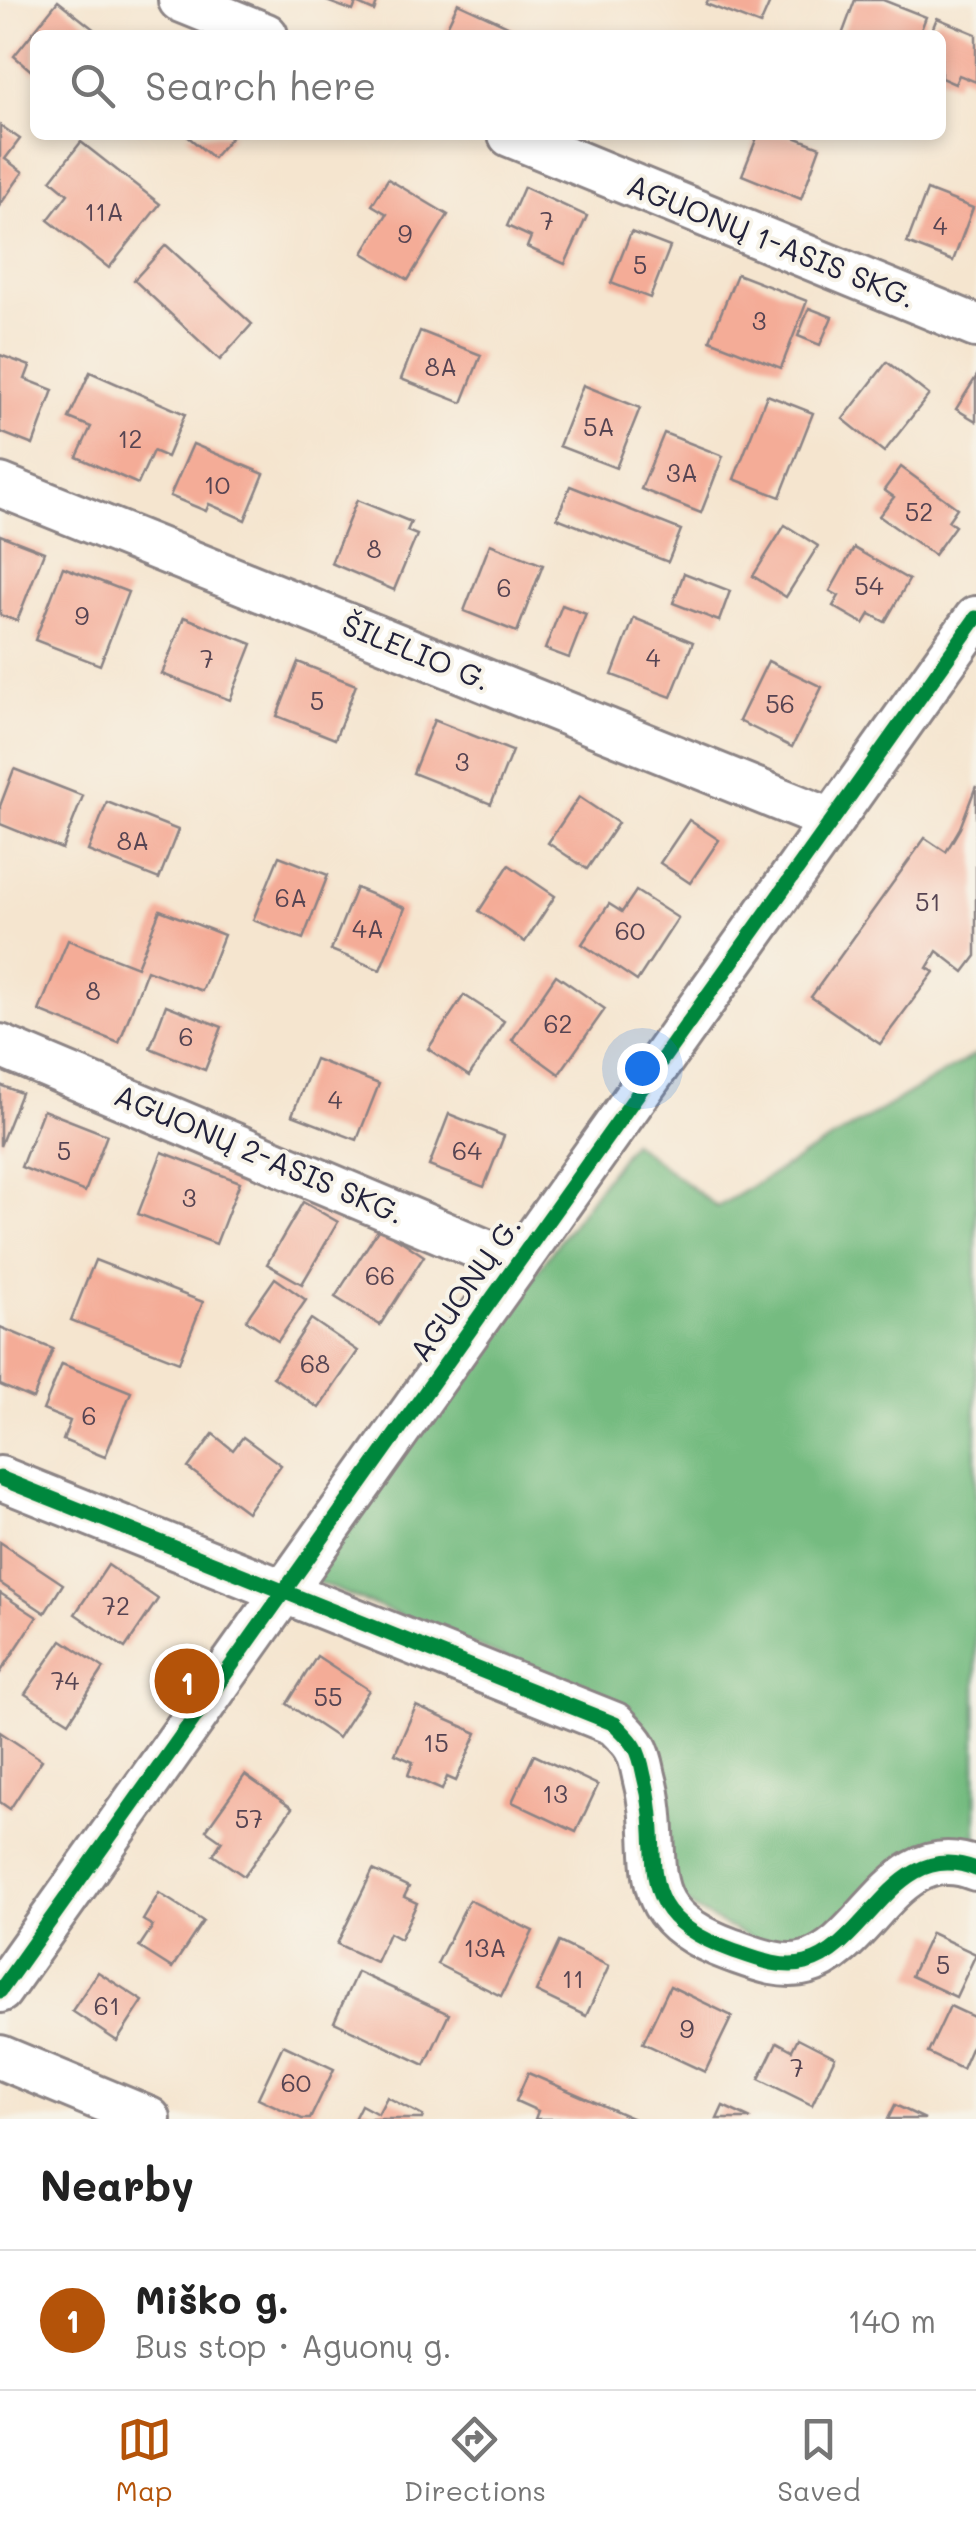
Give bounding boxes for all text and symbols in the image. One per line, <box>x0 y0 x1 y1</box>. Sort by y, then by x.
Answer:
search box <box>30 30 946 140</box>
icon: search <box>65 58 120 113</box>
text: Search here <box>145 60 376 110</box>
street label: AGUONŲ 1-ASIS SKG. <box>621 164 922 316</box>
house number: 11A <box>84 195 124 227</box>
house number: 7 <box>540 204 554 236</box>
house number: 4 <box>933 209 948 241</box>
house number: 9 <box>398 217 413 249</box>
house number: 5 <box>633 248 647 280</box>
house number: 3 <box>752 304 766 336</box>
house number: 8A <box>425 350 457 382</box>
house number: 5A <box>583 410 615 442</box>
house number: 12 <box>117 422 143 454</box>
house number: 3A <box>666 456 698 488</box>
house number: 10 <box>204 468 230 500</box>
house number: 52 <box>905 495 933 527</box>
house number: 8 <box>366 532 382 564</box>
house number: 54 <box>854 569 884 601</box>
house number: 6 <box>496 571 512 603</box>
house number: 9 <box>75 599 90 631</box>
street label: ŠILELIO G. <box>337 603 497 699</box>
house number: 4 <box>646 641 661 673</box>
house number: 7 <box>200 642 214 674</box>
house number: 5 <box>310 684 324 716</box>
house number: 56 <box>765 687 795 719</box>
house number: 3 <box>455 745 469 777</box>
house number: 8A <box>117 824 149 856</box>
house number: 6A <box>275 881 307 913</box>
house number: 51 <box>915 885 941 917</box>
house number: 4A <box>352 912 384 944</box>
house number: 60 <box>615 914 645 946</box>
house number: 8 <box>85 974 101 1006</box>
house number: 62 <box>543 1007 573 1039</box>
house number: 6 <box>178 1020 194 1052</box>
your location <box>617 1043 668 1094</box>
street label: AGUONŲ 2-ASIS SKG. <box>109 1074 411 1232</box>
house number: 4 <box>328 1083 343 1115</box>
house number: 5 <box>57 1134 71 1166</box>
house number: 64 <box>452 1134 482 1166</box>
house number: 3 <box>182 1181 196 1213</box>
street label: AGUONŲ G. <box>399 1207 529 1369</box>
house number: 66 <box>365 1259 395 1291</box>
house number: 68 <box>300 1347 330 1379</box>
house number: 6 <box>81 1399 97 1431</box>
house number: 72 <box>102 1589 130 1621</box>
pin: 1 <box>154 1644 220 1718</box>
house number: 74 <box>51 1664 80 1696</box>
house number: 55 <box>313 1680 343 1712</box>
house number: 15 <box>423 1726 449 1758</box>
house number: 13 <box>542 1777 568 1809</box>
house number: 57 <box>235 1802 263 1834</box>
house number: 13A <box>463 1931 507 1963</box>
house number: 5 <box>936 1948 950 1980</box>
house number: 11 <box>562 1962 584 1994</box>
house number: 61 <box>94 1989 120 2021</box>
house number: 9 <box>680 2012 695 2044</box>
house number: 7 <box>790 2051 804 2083</box>
house number: 60 <box>281 2066 311 2098</box>
text: Nearby <box>40 2157 194 2212</box>
text: Miško g. <box>135 2274 289 2324</box>
text: 1 <box>65 2299 80 2341</box>
text: 140 m <box>847 2299 936 2341</box>
text: Bus stop · Aguonų g. <box>135 2324 452 2366</box>
tab: Map <box>116 2412 173 2508</box>
tab: Directions <box>404 2412 546 2508</box>
tab: Saved <box>777 2412 860 2508</box>

